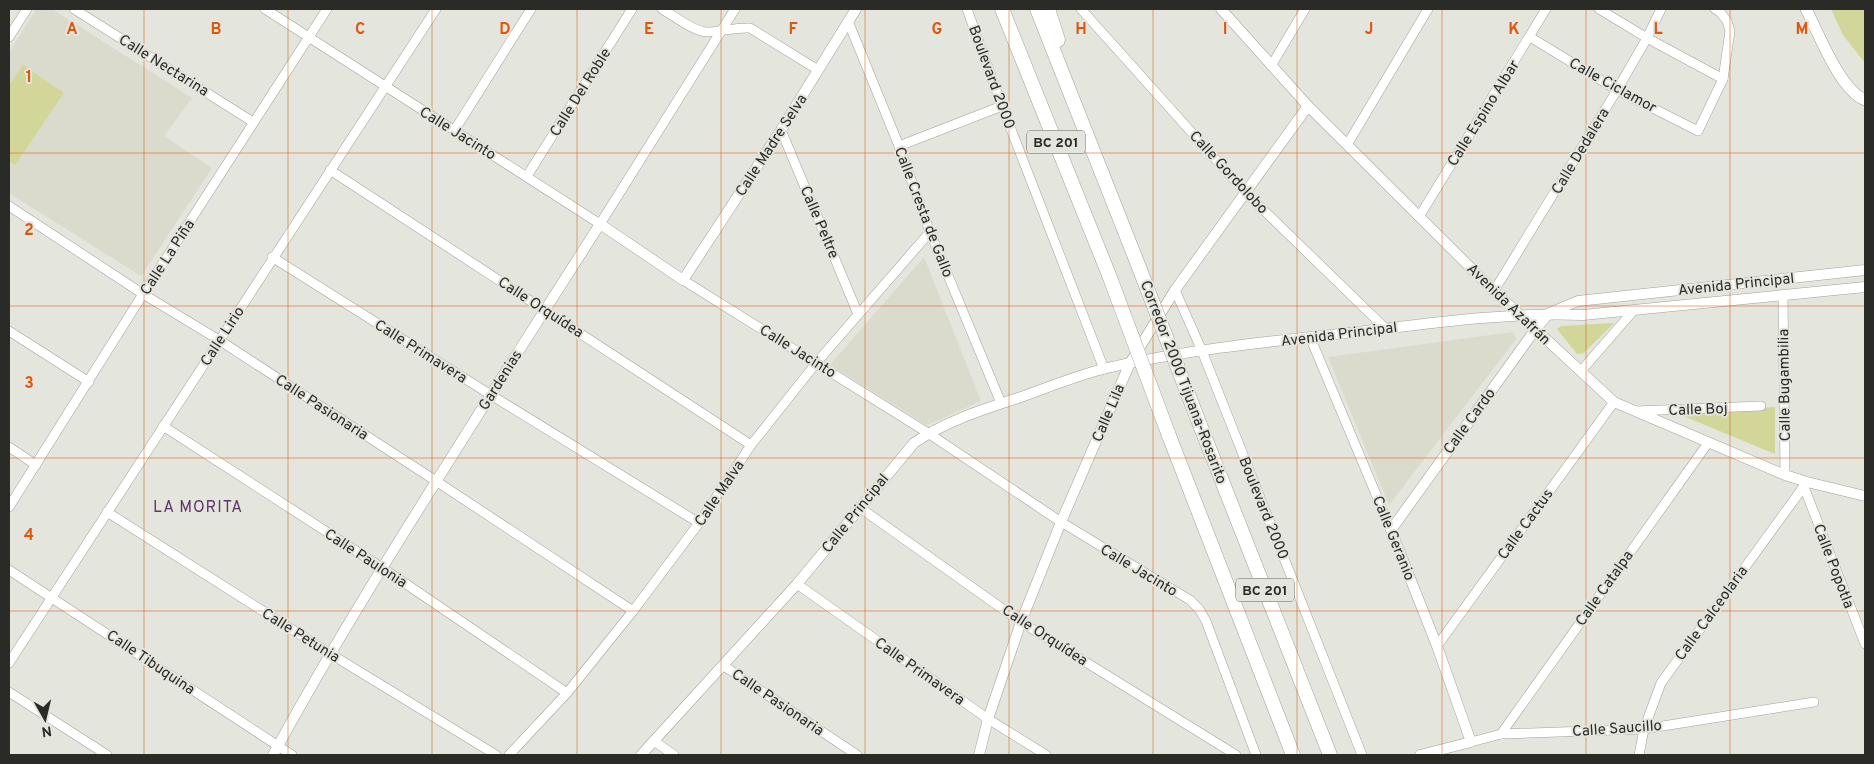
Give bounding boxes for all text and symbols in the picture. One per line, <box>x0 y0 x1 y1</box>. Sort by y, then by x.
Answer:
text: A <box>66 20 78 40</box>
text: B <box>210 20 222 40</box>
text: C <box>355 20 365 40</box>
text: D <box>499 20 511 40</box>
text: E <box>644 20 654 40</box>
text: F <box>788 20 798 40</box>
text: G <box>932 20 942 40</box>
text: H <box>1075 20 1087 40</box>
text: I <box>1223 20 1227 40</box>
text: J <box>1365 20 1373 40</box>
text: K <box>1508 20 1520 40</box>
text: L <box>1653 20 1663 40</box>
text: M <box>1796 20 1808 40</box>
street label: Boulevard 2000 <box>963 23 1018 132</box>
street label: Calle Nectarina <box>115 31 212 102</box>
street label: Calle Del Roble <box>546 45 616 141</box>
street label: Calle Ciclamor <box>1565 54 1660 118</box>
street label: Calle Espino Albar <box>1444 57 1525 170</box>
text: 1 <box>26 68 32 88</box>
street label: Calle Madre Selva <box>732 91 812 201</box>
street label: Calle Jacinto <box>415 103 499 165</box>
street label: Calle Dedalera <box>1548 105 1615 198</box>
street label: Calle Gordolobo <box>1184 127 1271 219</box>
road number: BC 201 <box>1027 130 1085 154</box>
street label: Calle Cresta de Gallo <box>889 145 956 281</box>
street label: Calle Peltre <box>795 183 842 262</box>
street label: Calle La Piña <box>137 216 200 299</box>
text: 2 <box>24 221 34 241</box>
street label: Avenida Azafrán <box>1462 260 1554 350</box>
street label: Avenida Principal <box>1677 270 1795 301</box>
street label: Calle Orquídea <box>494 273 587 343</box>
street label: Corredor 2000 Tijuana-Rosarito <box>1135 278 1230 487</box>
street label: Calle Lirio <box>197 303 250 370</box>
street label: Calle Primavera <box>370 316 470 388</box>
street label: Avenida Principal <box>1280 319 1398 352</box>
street label: Calle Jacinto <box>755 321 839 383</box>
street label: Calle Bugambilia <box>1775 329 1796 441</box>
street label: Gardenias <box>475 347 527 415</box>
street label: Calle Pasionaria <box>271 371 371 445</box>
text: 3 <box>24 374 34 394</box>
street label: Calle Lila <box>1089 382 1130 445</box>
street label: Calle Cardo <box>1440 385 1501 459</box>
street label: Calle Boj <box>1668 400 1728 421</box>
street label: Boulevard 2000 <box>1233 454 1292 563</box>
street label: Calle Malva <box>691 457 749 531</box>
street label: Calle Principal <box>818 470 894 557</box>
street label: Calle Cactus <box>1494 486 1558 564</box>
street label: Calle Geranio <box>1367 493 1418 584</box>
district label: LA MORITA <box>153 498 243 518</box>
street label: Calle Popotla <box>1808 522 1857 611</box>
street label: Calle Paulonia <box>320 525 410 593</box>
text: 4 <box>24 526 34 546</box>
street label: Calle Jacinto <box>1096 541 1180 602</box>
street label: Calle Catalpa <box>1572 547 1638 630</box>
street label: Calle Calceolaria <box>1671 563 1753 665</box>
road number: BC 201 <box>1236 578 1294 602</box>
street label: Calle Orquídea <box>998 601 1091 671</box>
street label: Calle Petunia <box>258 605 343 668</box>
street label: Calle Tibuquina <box>102 627 198 700</box>
street label: Calle Primavera <box>870 634 968 710</box>
street label: Calle Pasionaria <box>727 665 827 741</box>
north arrow <box>20 694 70 744</box>
street label: Calle Saucillo <box>1572 717 1663 742</box>
text: N <box>40 721 53 740</box>

